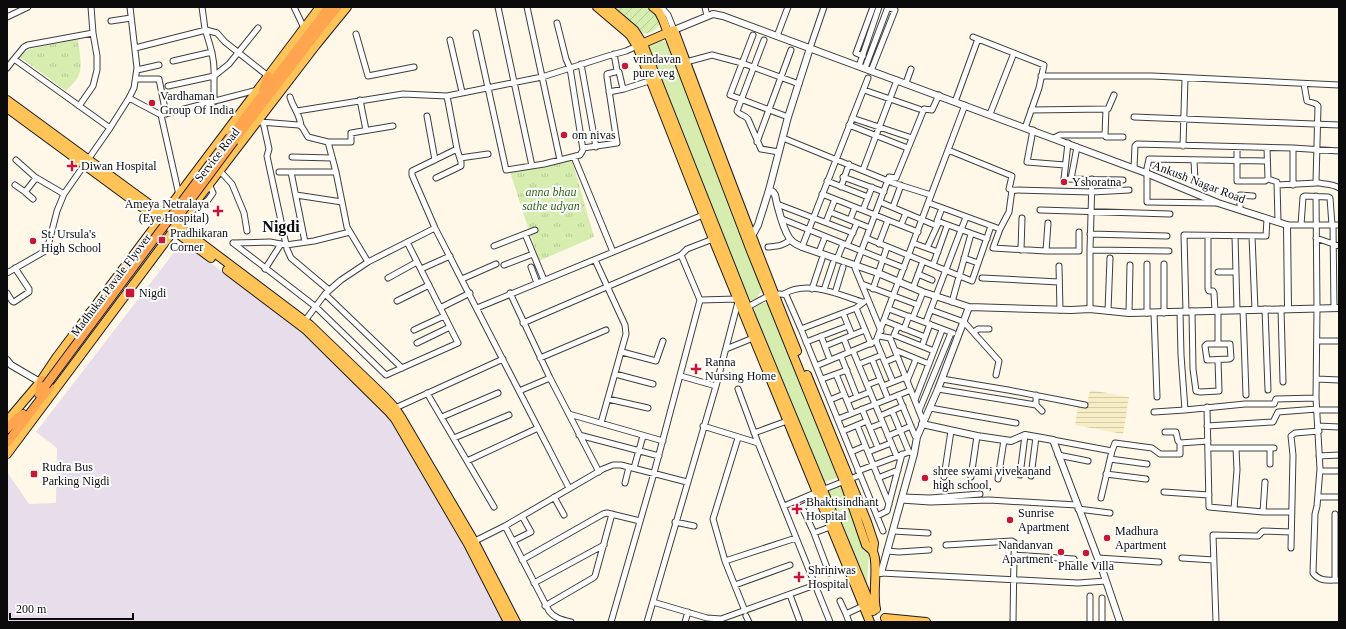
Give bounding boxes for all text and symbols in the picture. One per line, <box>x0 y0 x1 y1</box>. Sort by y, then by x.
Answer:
place label: vrindavan pure veg <box>633 52 681 80</box>
marker: vrindavan pure veg <box>620 61 630 71</box>
place label: Vardhaman Group Of India <box>160 89 235 117</box>
marker: Vardhaman Group Of India <box>147 98 157 108</box>
street label: Service Road <box>192 125 242 185</box>
place label: om nivas <box>572 128 616 142</box>
marker: om nivas <box>559 130 569 140</box>
street label: Ankush Nagar Road <box>1151 158 1247 206</box>
place label: Diwan Hospital <box>81 159 157 173</box>
marker: Diwan Hospital <box>66 160 78 172</box>
place label: Yshoratna <box>1072 175 1122 189</box>
marker: Yshoratna <box>1059 177 1069 187</box>
park label: anna bhau sathe udyan <box>522 185 580 213</box>
place label: Ameya Netralaya (Eye Hospital) <box>125 197 210 225</box>
marker: Ameya Netralaya (Eye Hospital) <box>212 205 224 217</box>
district label: Nigdi <box>262 218 300 236</box>
place label: Pradhikaran Corner <box>170 226 228 254</box>
place label: St. Ursula's High School <box>41 227 102 255</box>
street label: Madhukar Pavale Flyover <box>68 231 154 339</box>
marker: Pradhikaran Corner <box>157 235 167 245</box>
marker: St. Ursula's High School <box>28 236 38 246</box>
place label: Nigdi <box>139 286 167 300</box>
marker: Nigdi <box>124 287 136 299</box>
place label: Ranna Nursing Home <box>705 355 776 383</box>
marker: Ranna Nursing Home <box>690 363 702 375</box>
place label: Rudra Bus Parking Nigdi <box>42 460 110 488</box>
place label: shree swami vivekanand high school, <box>933 464 1051 492</box>
marker: Rudra Bus Parking Nigdi <box>29 469 39 479</box>
marker: shree swami vivekanand high school, <box>920 473 930 483</box>
place label: Bhaktisindhant Hospital <box>806 495 879 523</box>
marker: Bhaktisindhant Hospital <box>791 503 803 515</box>
place label: Sunrise Apartment <box>1018 506 1070 534</box>
marker: Sunrise Apartment <box>1005 515 1015 525</box>
place label: Madhura Apartment <box>1115 524 1167 552</box>
marker: Madhura Apartment <box>1102 533 1112 543</box>
place label: Nandanvan Apartment <box>998 538 1054 566</box>
marker: Nandanvan Apartment <box>1056 547 1066 557</box>
marker: Phalle Villa <box>1081 548 1091 558</box>
place label: Phalle Villa <box>1058 559 1115 573</box>
place label: Shriniwas Hospital <box>808 563 856 591</box>
marker: Shriniwas Hospital <box>793 571 805 583</box>
scale bar <box>10 595 133 621</box>
text: 200 m <box>16 602 47 616</box>

